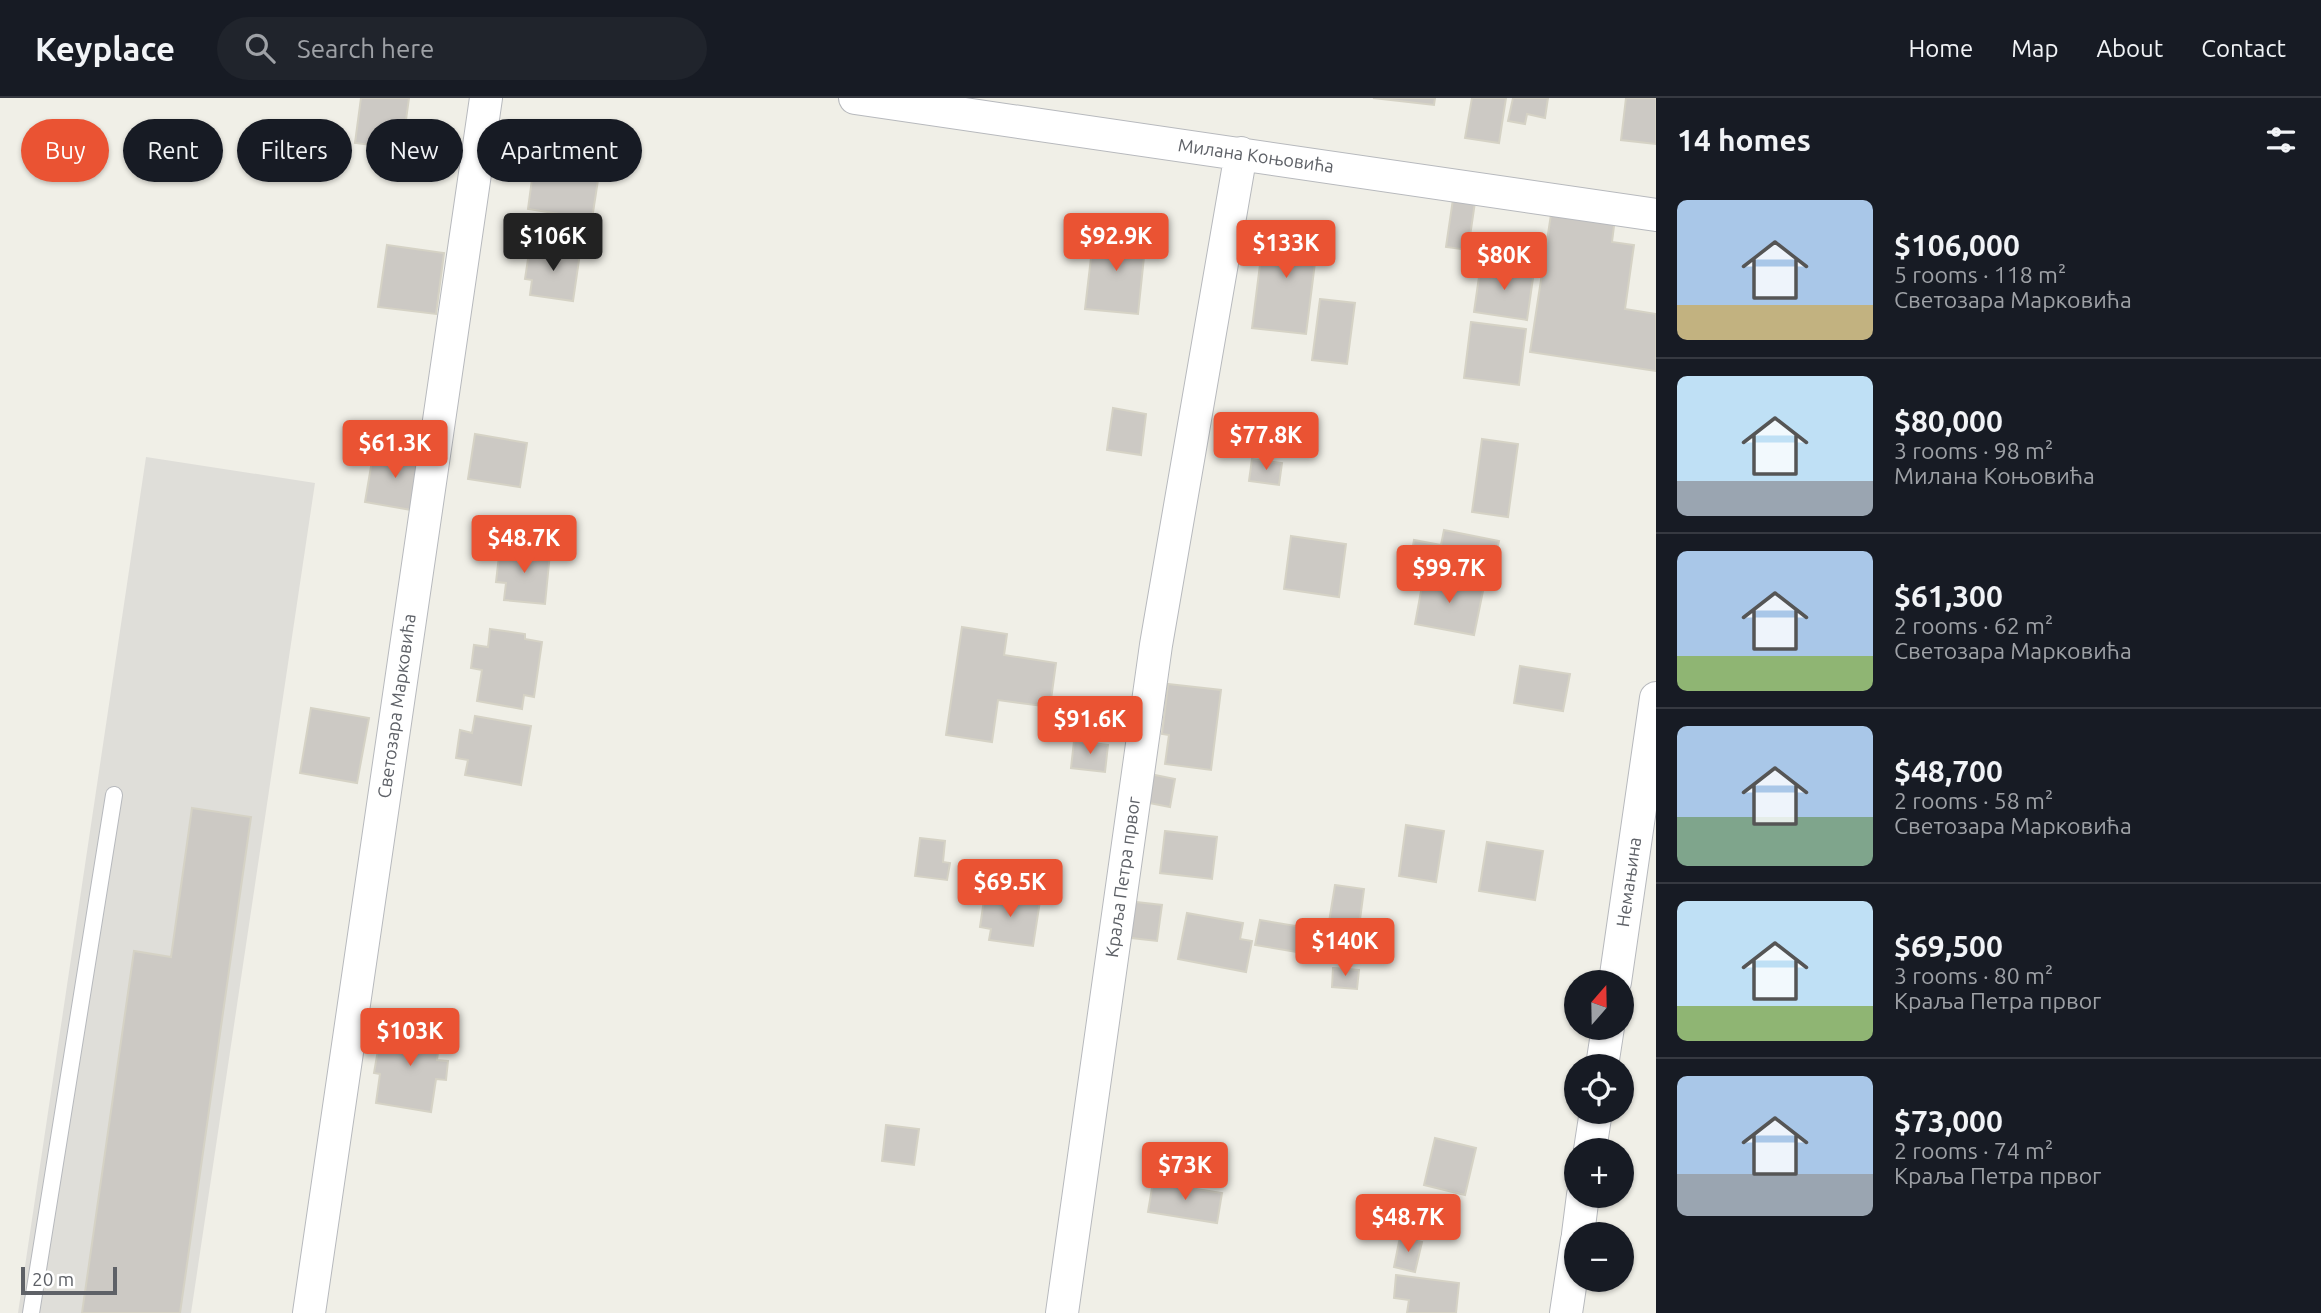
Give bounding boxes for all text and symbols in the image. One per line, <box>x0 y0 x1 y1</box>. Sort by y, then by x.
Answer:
search box <box>217 17 707 80</box>
icon: search <box>241 29 279 67</box>
text: Keyplace <box>35 30 175 67</box>
text: Search here <box>297 34 434 63</box>
text: Home <box>1908 35 1973 62</box>
text: Map <box>2011 35 2058 62</box>
text: About <box>2096 35 2163 62</box>
text: Contact <box>2201 35 2286 62</box>
chip: Buy <box>21 119 109 182</box>
chip: Rent <box>123 119 223 182</box>
chip: Filters <box>237 119 352 182</box>
chip: New <box>366 119 463 182</box>
chip: Apartment <box>477 119 642 182</box>
icon: filters <box>2262 121 2300 159</box>
text: 14 homes <box>1677 123 1811 157</box>
street label: Милана Коњовића <box>1177 134 1335 176</box>
pin: $106K <box>504 214 602 273</box>
pin: $92.9K <box>1059 214 1173 273</box>
pin: $133K <box>1237 220 1335 280</box>
text: $106K <box>519 223 587 248</box>
text: $92.9K <box>1080 223 1152 248</box>
icon: home <box>1733 228 1817 312</box>
text: $106,000 <box>1894 228 2020 262</box>
text: $133K <box>1252 230 1320 255</box>
pin: $80K <box>1463 232 1545 292</box>
text: $80K <box>1477 242 1531 267</box>
text: 5 rooms · 118 m² <box>1894 262 2066 287</box>
text: Светозара Марковића <box>1894 287 2132 312</box>
icon: home <box>1733 404 1817 488</box>
text: $80,000 <box>1894 404 2003 438</box>
pin: $77.8K <box>1209 412 1323 472</box>
pin: $61.3K <box>338 420 452 480</box>
text: $77.8K <box>1230 422 1302 447</box>
text: $61.3K <box>359 430 431 455</box>
text: 3 rooms · 98 m² <box>1894 438 2053 463</box>
text: Милана Коњовића <box>1894 463 2095 488</box>
pin: $48.7K <box>467 516 581 575</box>
text: $48.7K <box>488 525 560 550</box>
pin: $99.7K <box>1392 546 1506 605</box>
text: $99.7K <box>1413 555 1485 580</box>
icon: home <box>1733 579 1817 663</box>
text: $61,300 <box>1894 579 2003 613</box>
street label: Светозара Марковића <box>373 612 419 799</box>
text: 2 rooms · 62 m² <box>1894 613 2053 638</box>
text: Светозара Марковића <box>1894 638 2132 663</box>
pin: $91.6K <box>1033 696 1147 756</box>
text: $91.6K <box>1054 706 1126 731</box>
icon: home <box>1733 754 1817 838</box>
text: $48,700 <box>1894 754 2003 788</box>
text: 2 rooms · 58 m² <box>1894 788 2053 813</box>
street label: Краља Петра првог <box>1101 795 1143 959</box>
text: Светозара Марковића <box>1894 813 2132 838</box>
street label: Немањина <box>1612 836 1644 928</box>
pin: $69.5K <box>953 860 1067 919</box>
text: $69.5K <box>974 869 1046 894</box>
pin: $140K <box>1296 918 1394 978</box>
text: $140K <box>1311 928 1379 953</box>
icon: home <box>1733 929 1817 1013</box>
text: $69,500 <box>1894 929 2003 963</box>
text: 3 rooms · 80 m² <box>1894 963 2053 988</box>
north arrow <box>1564 970 1634 1040</box>
map controls <box>1564 970 1634 1292</box>
text: Краља Петра првог <box>1894 988 2101 1013</box>
pin: $103K <box>361 1009 459 1068</box>
text: $103K <box>376 1018 444 1043</box>
button: locate <box>1564 1054 1634 1124</box>
icon: home <box>1733 1104 1817 1188</box>
text: $73,000 <box>1894 1104 2003 1138</box>
button: + <box>1564 1138 1634 1208</box>
text: 2 rooms · 74 m² <box>1894 1138 2053 1163</box>
pin: $73K <box>1144 1142 1226 1202</box>
text: $73K <box>1158 1152 1212 1177</box>
text: Краља Петра првог <box>1894 1163 2101 1188</box>
pin: $48.7K <box>1351 1194 1465 1254</box>
text: $48.7K <box>1372 1204 1444 1229</box>
button: − <box>1564 1222 1634 1292</box>
scale bar <box>21 1264 117 1296</box>
text: 20 m <box>32 1268 74 1290</box>

